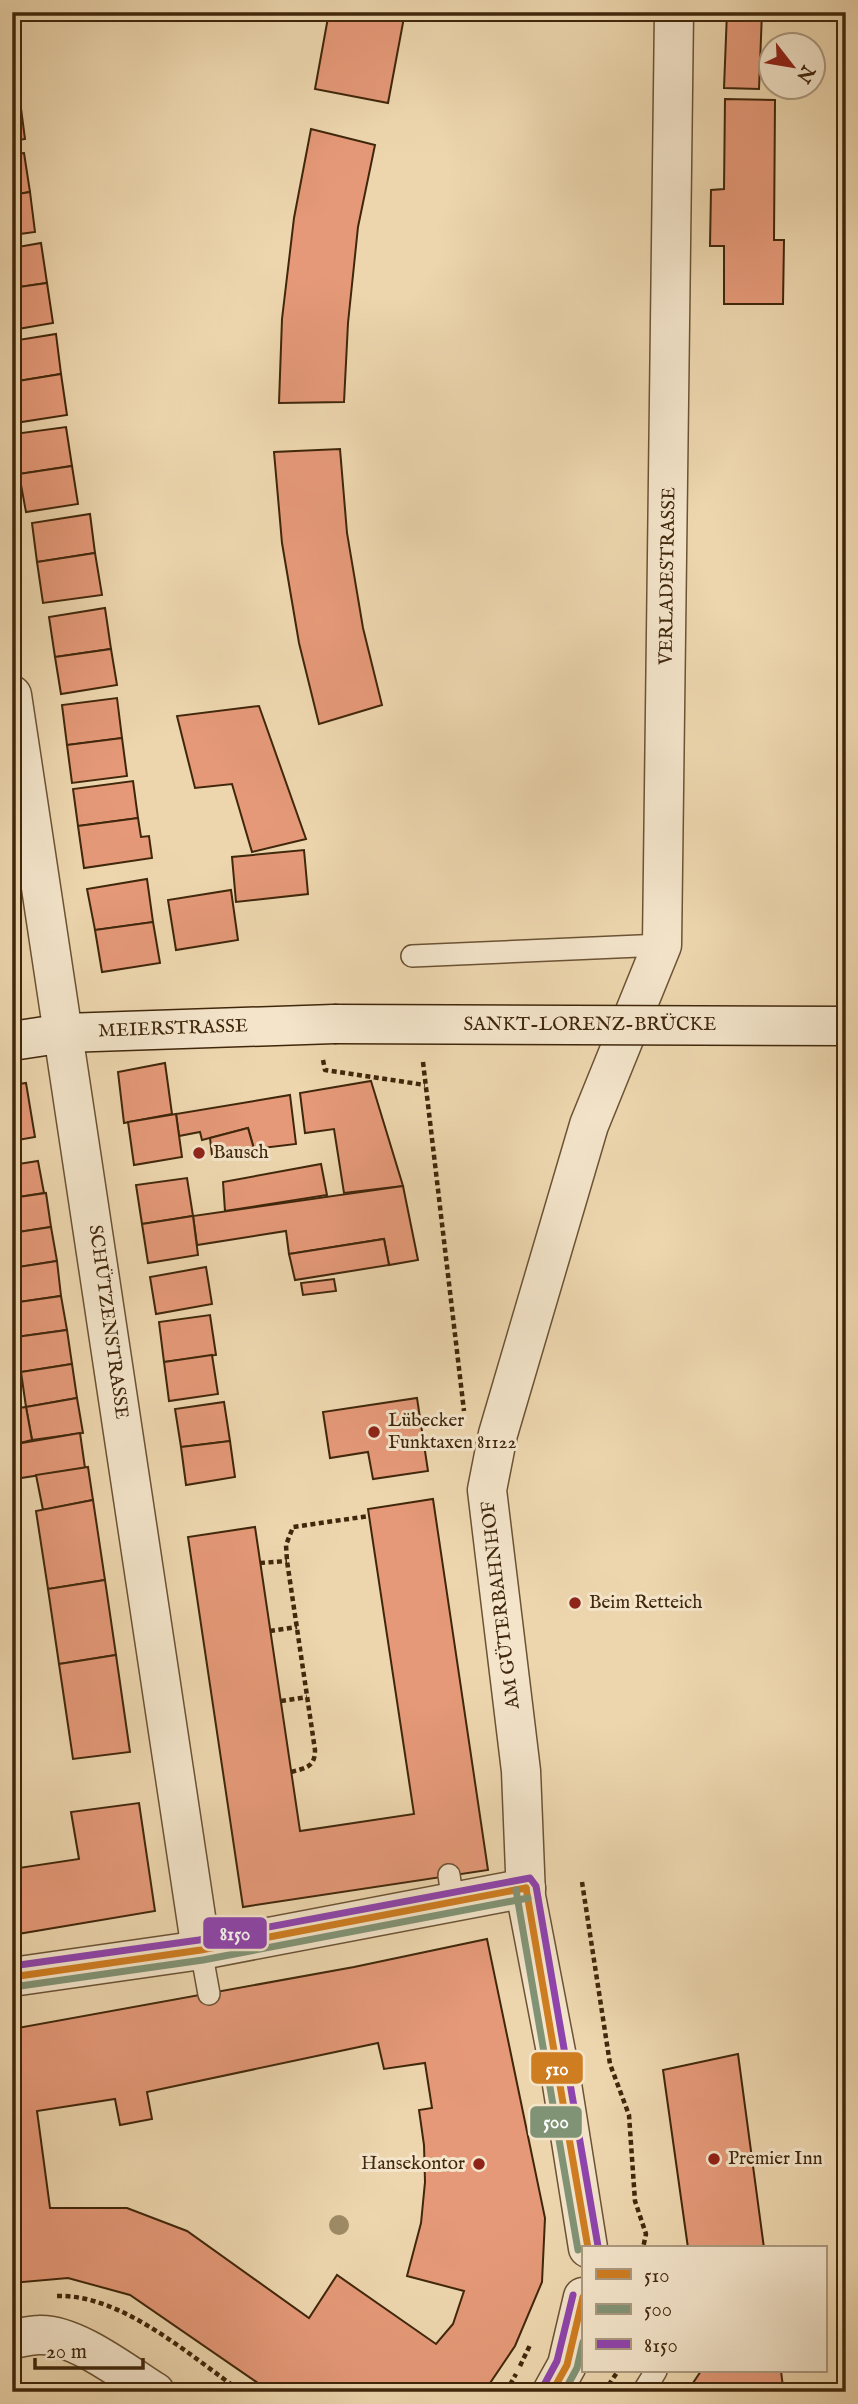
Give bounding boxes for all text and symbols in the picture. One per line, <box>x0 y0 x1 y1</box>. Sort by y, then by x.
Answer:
north arrow <box>756 32 826 102</box>
text: N <box>790 60 820 87</box>
street label: VERLADESTRASSE <box>654 487 682 666</box>
street label: SANKT-LORENZ-BRÜCKE <box>463 1013 717 1037</box>
street label: MEIERSTRASSE <box>98 1014 248 1044</box>
place label: Bausch <box>213 1141 269 1165</box>
marker: Bausch <box>191 1145 207 1161</box>
street label: SCHÜTZENSTRASSE <box>82 1223 134 1421</box>
place label: Lübecker Funktaxen 81122 <box>388 1409 516 1455</box>
marker: Lübecker Funktaxen 81122 <box>366 1424 382 1440</box>
street label: AM GÜTERBAHNHOF <box>476 1500 526 1711</box>
place label: Beim Retteich <box>589 1591 702 1615</box>
marker: Beim Retteich <box>567 1595 583 1611</box>
line badge: 8150 <box>202 1916 268 1950</box>
text: 8150 <box>220 1923 250 1947</box>
line badge: 510 <box>530 2051 584 2085</box>
text: 510 <box>545 2058 569 2082</box>
line badge: 500 <box>529 2105 583 2139</box>
text: 500 <box>543 2111 569 2135</box>
place label: Premier Inn <box>728 2147 823 2171</box>
marker: Premier Inn <box>706 2151 722 2167</box>
place label: Hansekontor <box>361 2152 465 2176</box>
marker: Hansekontor <box>471 2156 487 2172</box>
legend <box>582 2246 826 2372</box>
text: 510 <box>644 2263 670 2290</box>
text: 500 <box>644 2297 672 2324</box>
scale bar <box>35 2327 144 2371</box>
text: 8150 <box>644 2333 678 2360</box>
text: 20 m <box>46 2339 87 2366</box>

